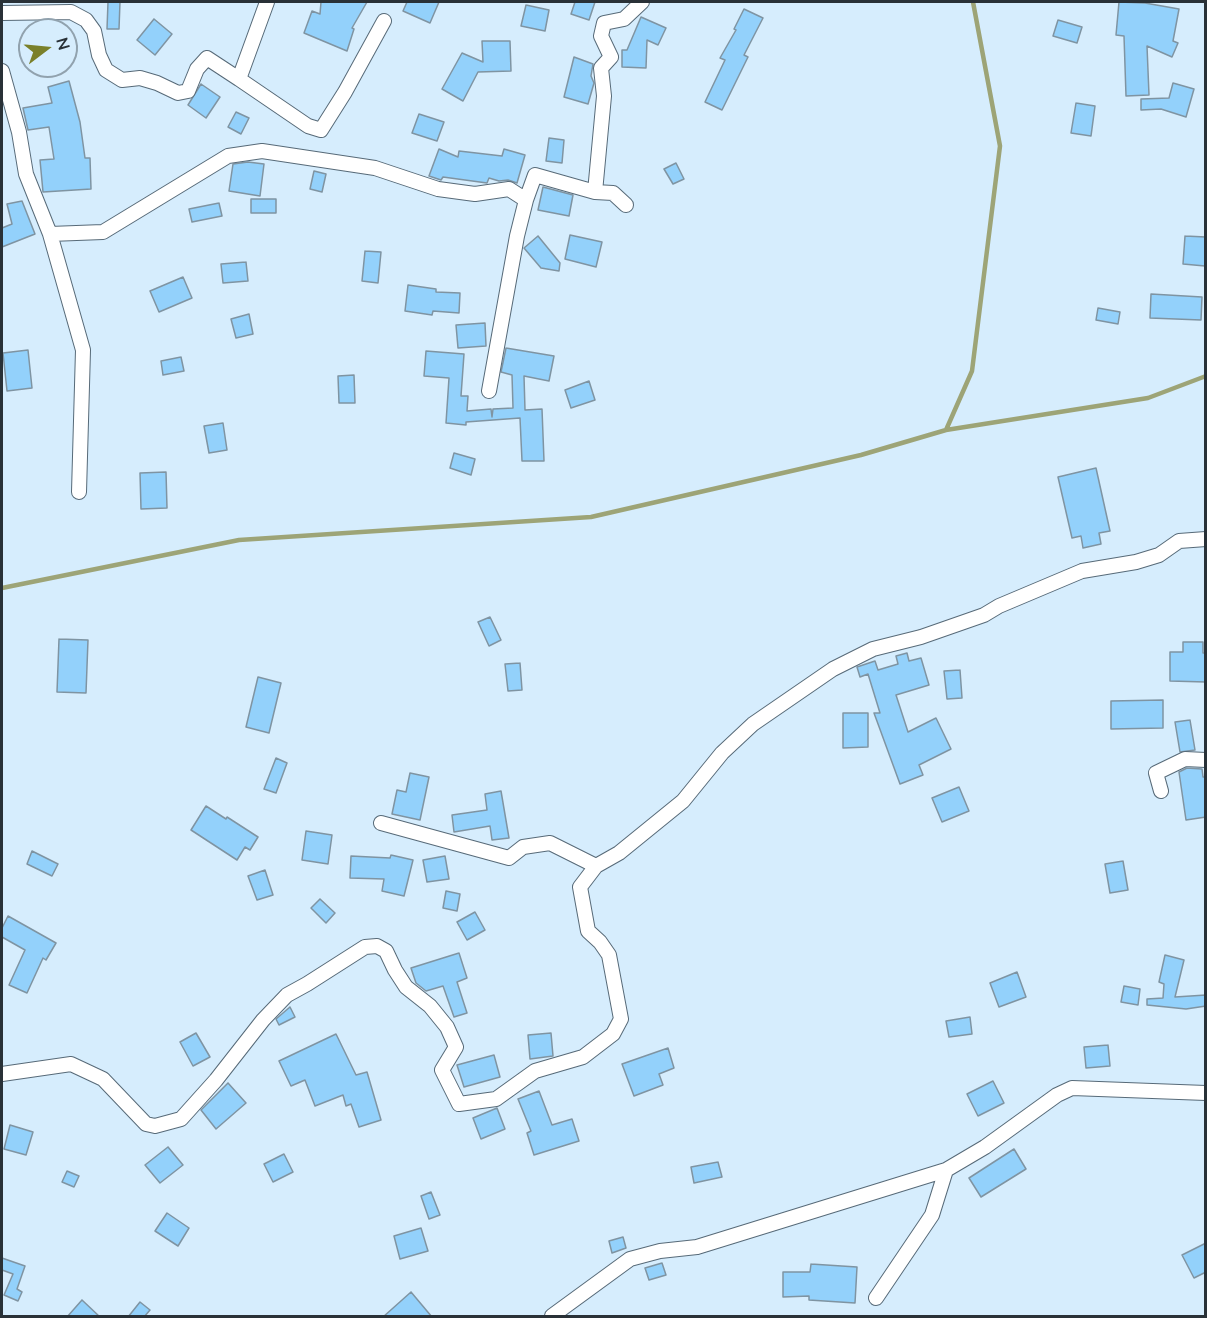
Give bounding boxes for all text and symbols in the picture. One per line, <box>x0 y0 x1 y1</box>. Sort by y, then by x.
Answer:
north arrow <box>18 18 78 78</box>
text: N <box>52 35 75 52</box>

